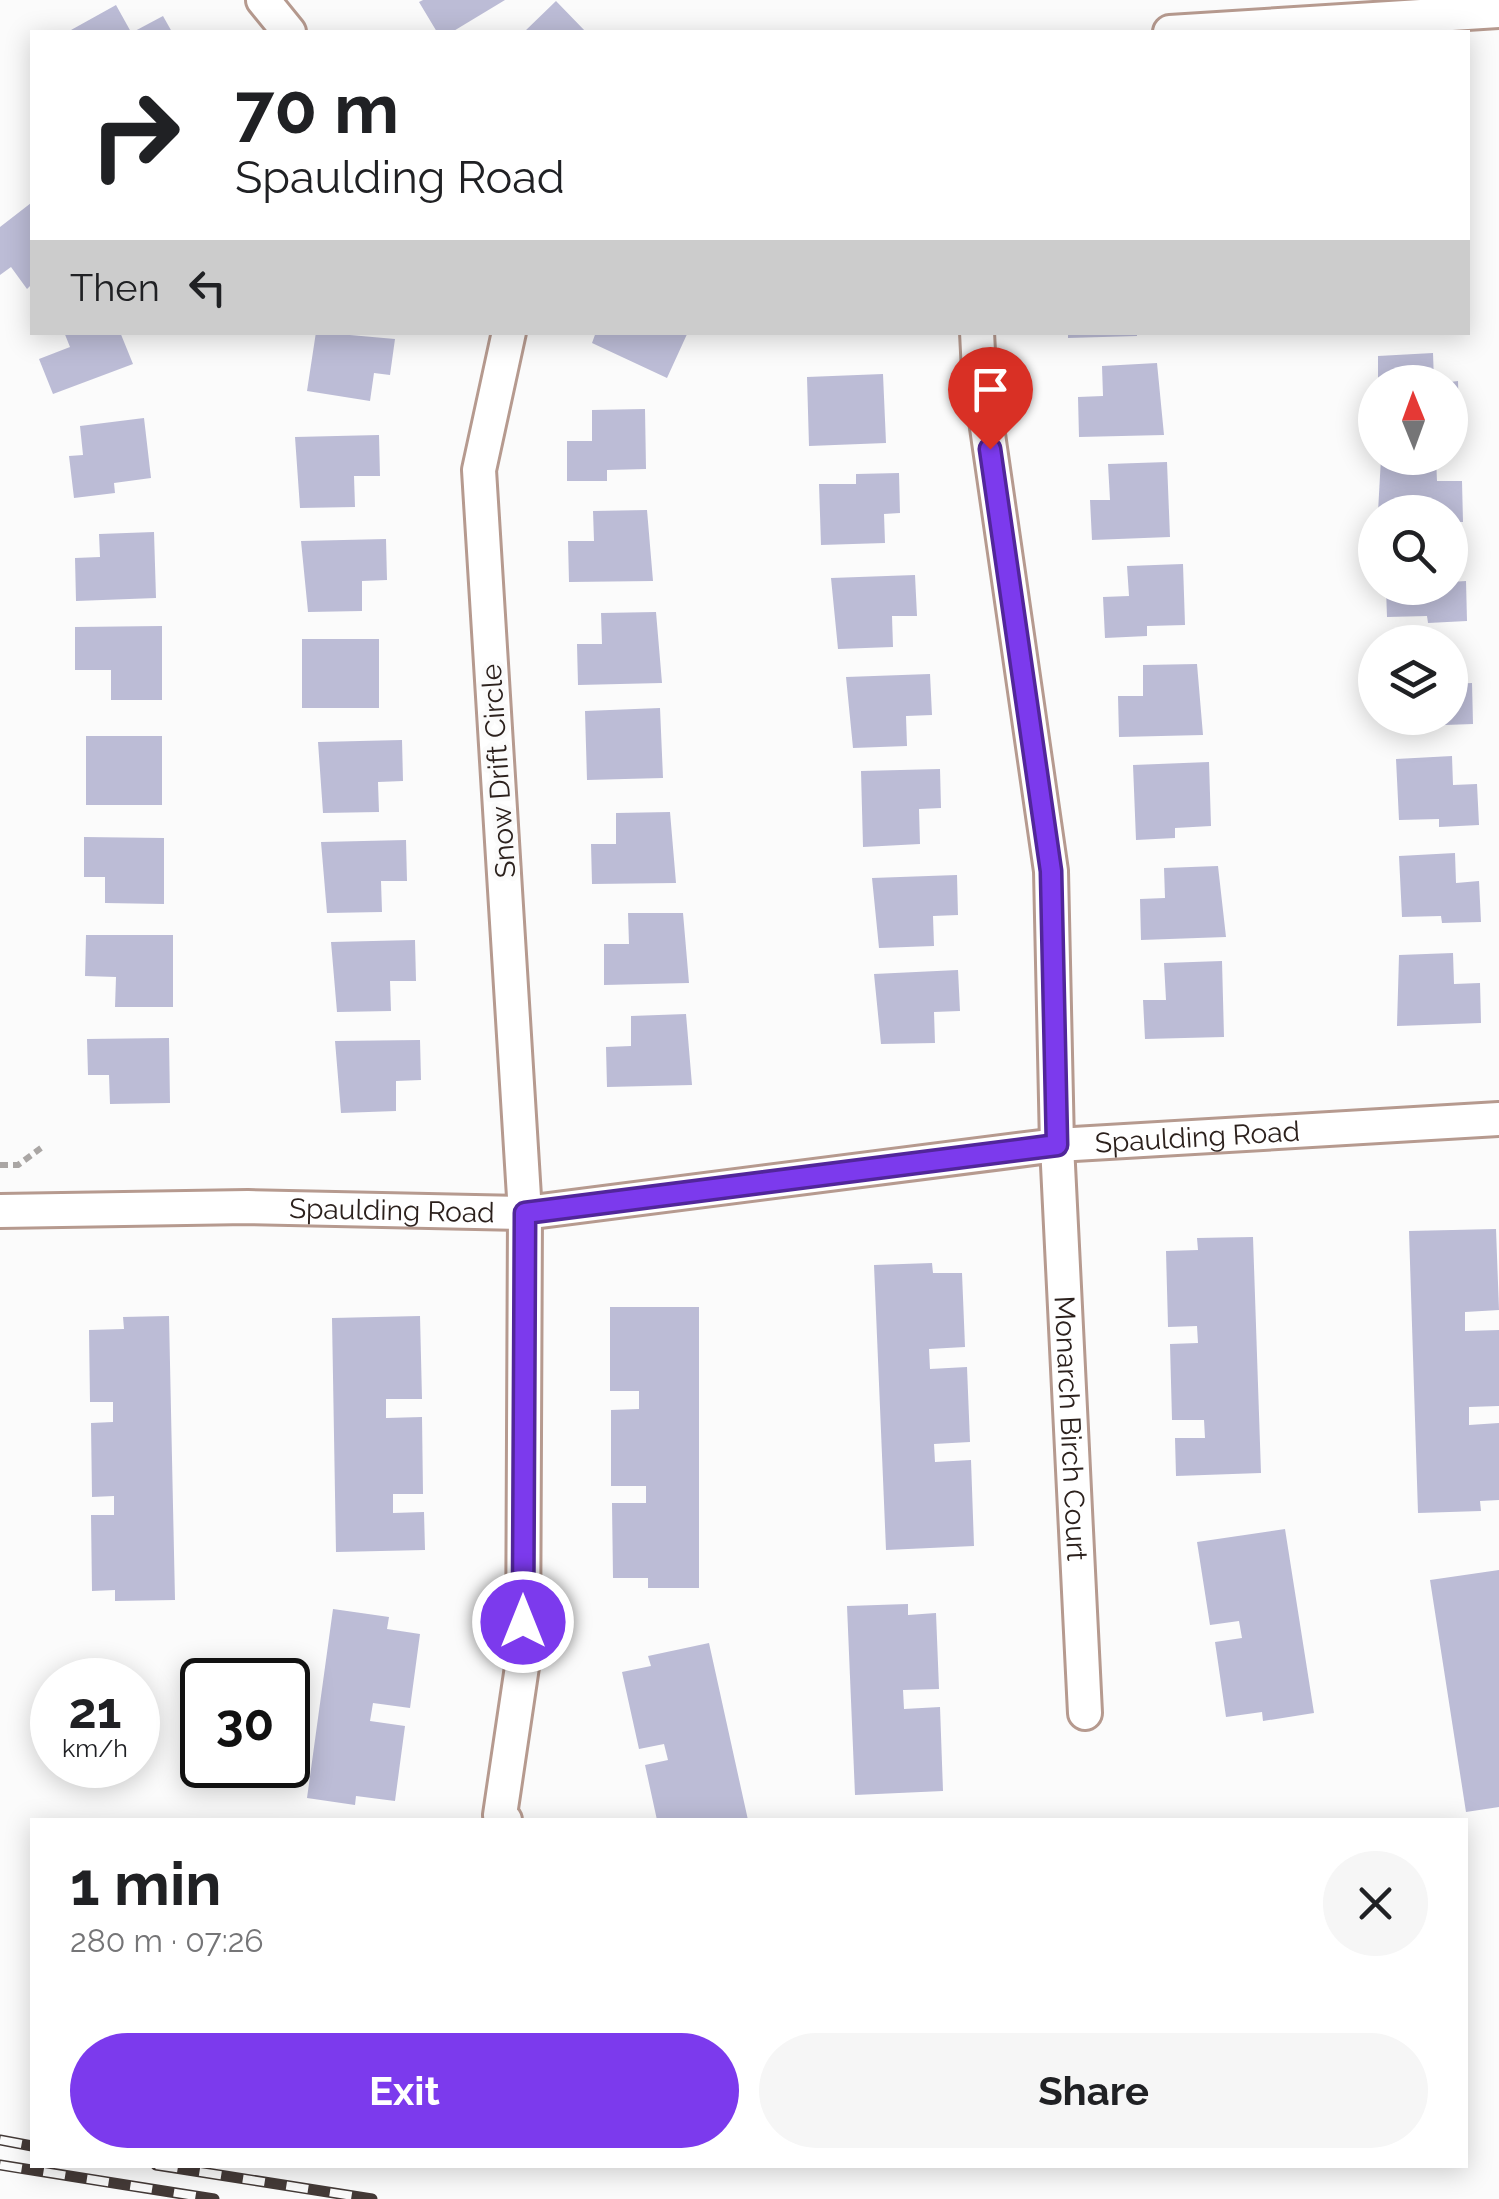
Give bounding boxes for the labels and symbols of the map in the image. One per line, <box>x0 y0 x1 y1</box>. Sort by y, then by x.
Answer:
pin <box>948 347 1033 450</box>
north arrow <box>1358 365 1468 475</box>
street label: Snow Drift Circle <box>475 663 522 879</box>
street label: Spaulding Road <box>1094 1115 1301 1160</box>
street label: Spaulding Road <box>289 1192 495 1229</box>
street label: Monarch Birch Court <box>1047 1295 1094 1562</box>
position arrow <box>471 1570 575 1674</box>
speed limit sign: 30 <box>180 1658 310 1788</box>

